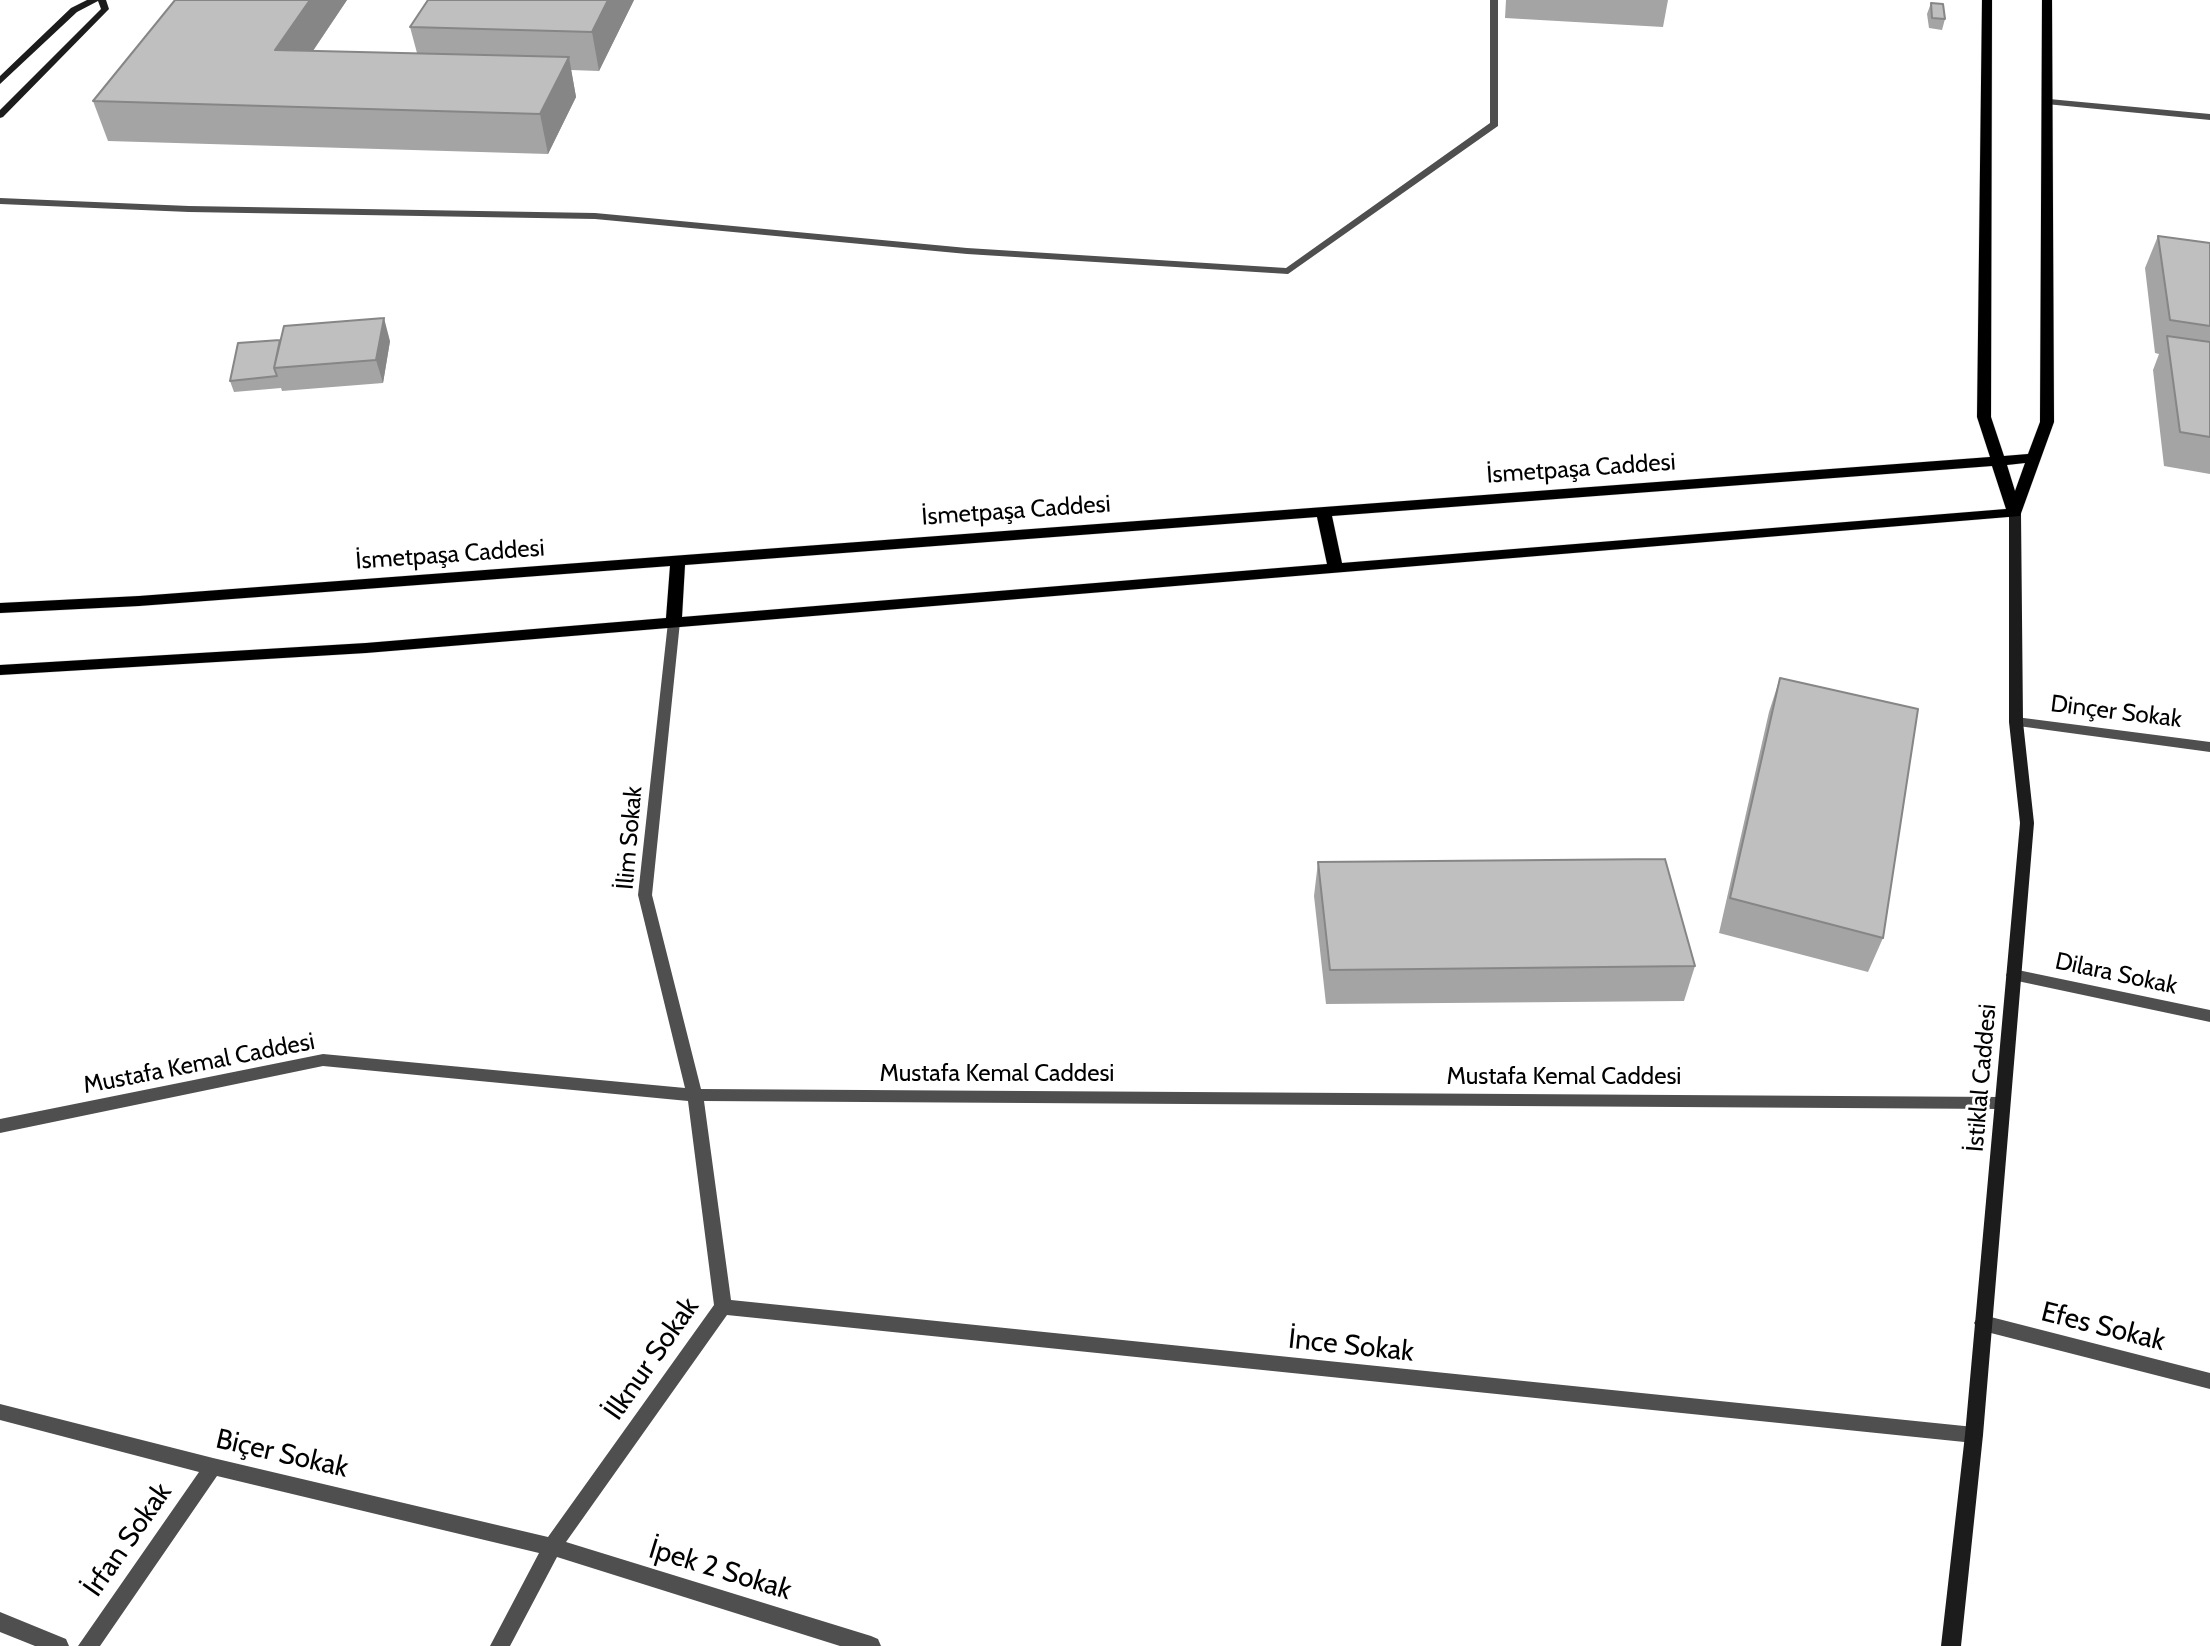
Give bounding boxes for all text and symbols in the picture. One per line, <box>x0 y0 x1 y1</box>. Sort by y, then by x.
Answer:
street label: İsmetpaşa Caddesi <box>1485 448 1677 490</box>
street label: İsmetpaşa Caddesi <box>920 490 1112 532</box>
street label: İsmetpaşa Caddesi <box>354 534 546 576</box>
street label: Dinçer Sokak <box>2049 690 2183 734</box>
street label: İlim Sokak <box>611 785 649 891</box>
street label: Dilara Sokak <box>2052 947 2180 1001</box>
street label: İstiklal Caddesi <box>1961 1003 2003 1153</box>
street label: Mustafa Kemal Caddesi <box>81 1027 317 1101</box>
street label: Mustafa Kemal Caddesi <box>880 1060 1114 1088</box>
street label: Mustafa Kemal Caddesi <box>1447 1063 1681 1091</box>
street label: İlknur Sokak <box>598 1291 706 1427</box>
street label: Efes Sokak <box>2038 1295 2168 1359</box>
street label: İnce Sokak <box>1287 1323 1415 1369</box>
street label: Biçer Sokak <box>213 1422 351 1486</box>
street label: İrfan Sokak <box>77 1477 179 1603</box>
street label: İpek 2 Sokak <box>645 1532 795 1608</box>

